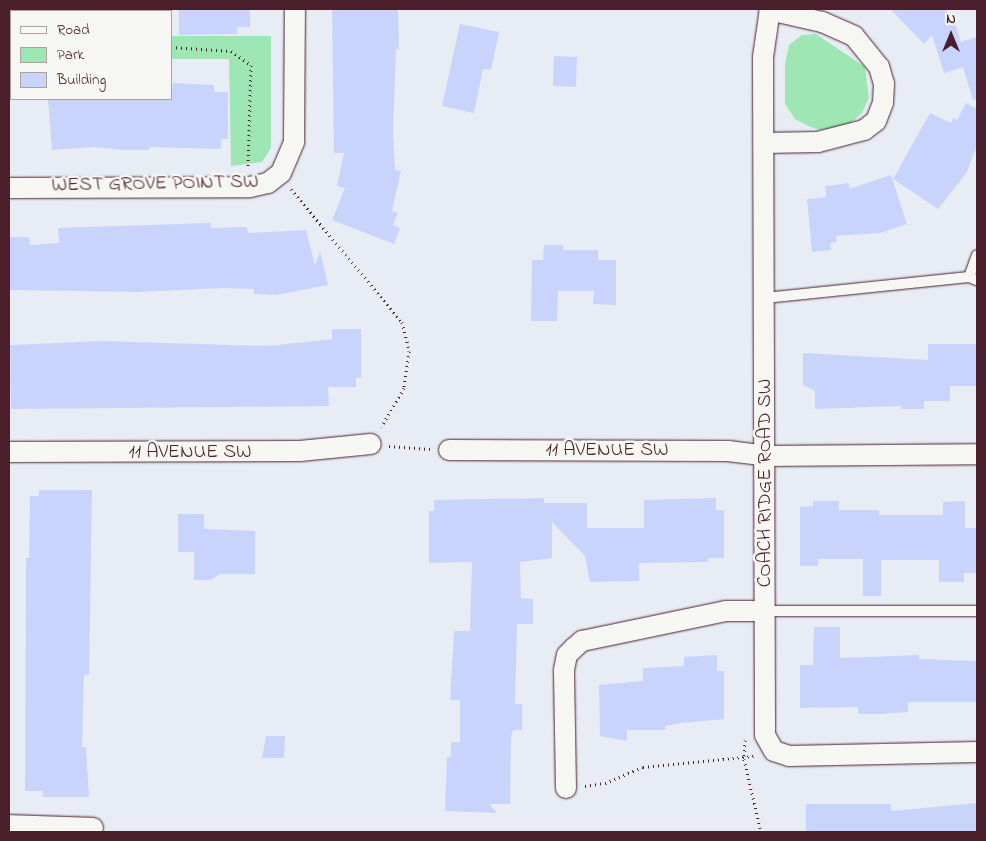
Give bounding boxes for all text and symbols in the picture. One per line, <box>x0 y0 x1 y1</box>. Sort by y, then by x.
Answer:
text: N <box>946 9 956 30</box>
legend <box>10 10 172 100</box>
north arrow <box>926 10 976 60</box>
text: Road <box>57 19 90 41</box>
text: Park <box>57 44 84 66</box>
text: Building <box>57 69 106 91</box>
street label: WEST GROVE POINT SW <box>51 170 259 198</box>
street label: COACH RIDGE ROAD SW <box>753 379 777 587</box>
street label: 11 AVENUE SW <box>545 438 669 462</box>
street label: 11 AVENUE SW <box>128 440 252 464</box>

